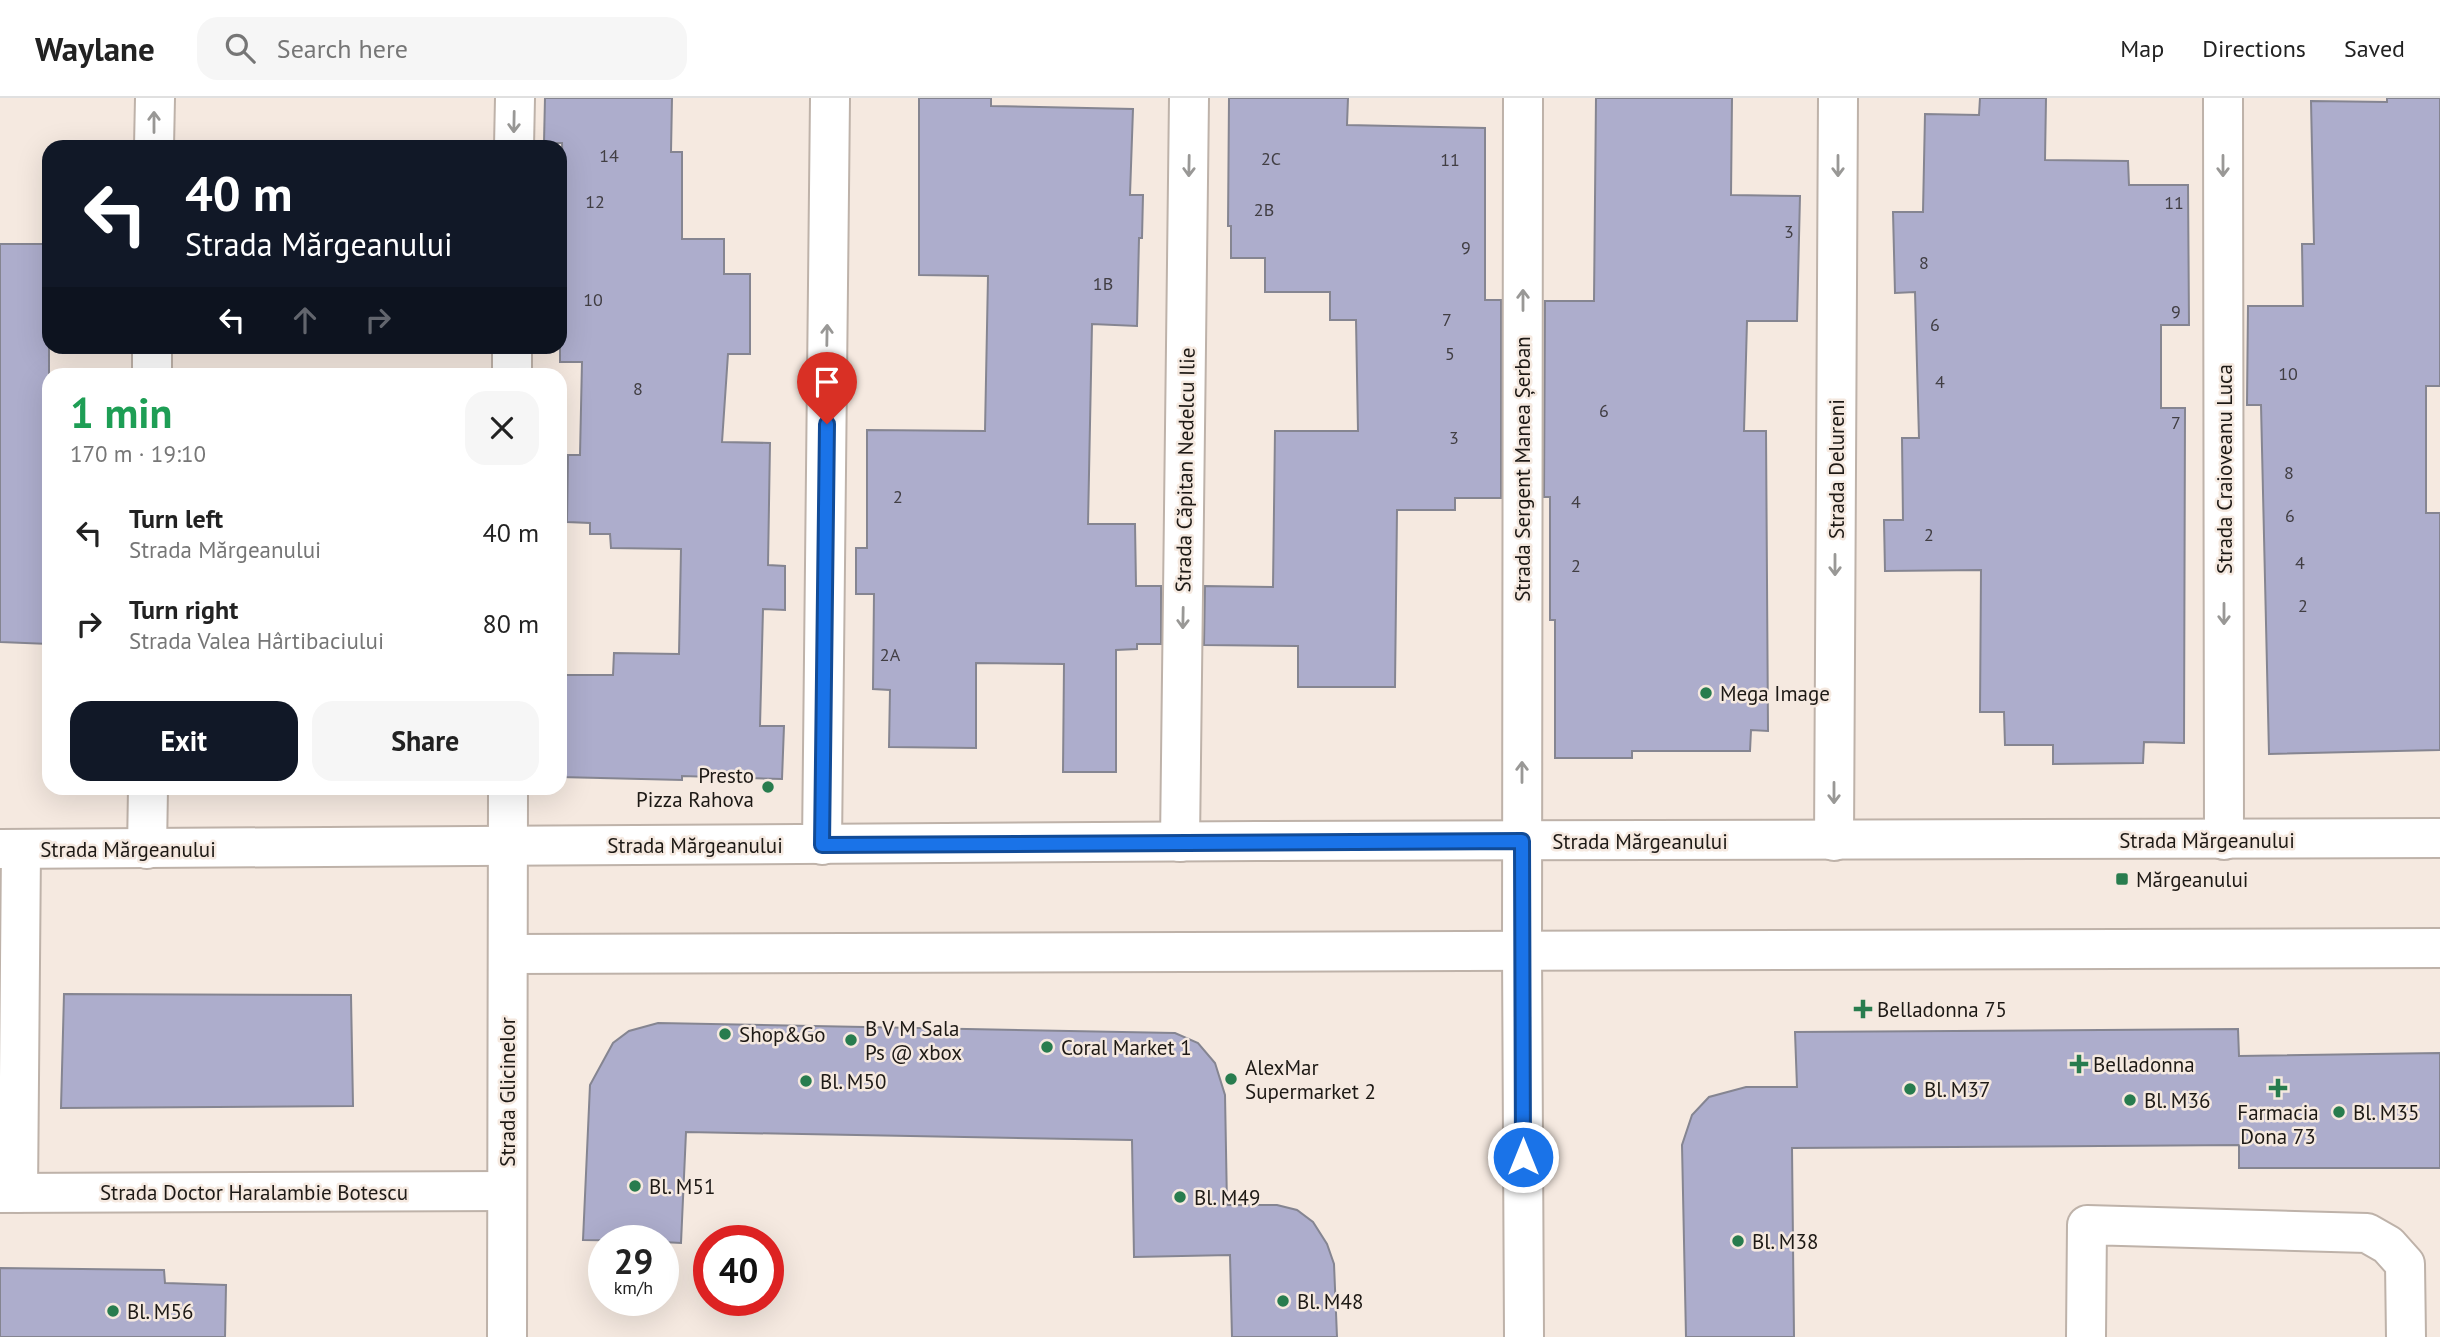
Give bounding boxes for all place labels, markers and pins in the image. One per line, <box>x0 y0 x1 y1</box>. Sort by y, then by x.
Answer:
pin <box>797 352 857 424</box>
place label: Mega Image <box>1720 680 1830 707</box>
marker: Mega Image <box>1698 685 1714 701</box>
place label: Presto Pizza Rahova <box>636 762 754 813</box>
marker: Presto Pizza Rahova <box>760 779 776 795</box>
place label: Mărgeanului <box>2136 866 2248 893</box>
marker: Mărgeanului <box>2114 871 2130 887</box>
place label: Belladonna 75 <box>1877 996 2007 1023</box>
marker: Belladonna 75 <box>1855 1001 1871 1017</box>
place label: B V M Sala Ps @ xbox <box>865 1015 962 1066</box>
place label: Shop&Go <box>739 1021 825 1048</box>
marker: Shop&Go <box>717 1026 733 1042</box>
marker: B V M Sala Ps @ xbox <box>843 1032 859 1048</box>
place label: Coral Market 1 <box>1061 1034 1192 1061</box>
marker: Coral Market 1 <box>1039 1039 1055 1055</box>
place label: Belladonna <box>2093 1051 2195 1078</box>
place label: AlexMar Supermarket 2 <box>1245 1054 1376 1105</box>
marker: Belladonna <box>2071 1056 2087 1072</box>
place label: Bl. M50 <box>820 1068 886 1095</box>
marker: AlexMar Supermarket 2 <box>1223 1071 1239 1087</box>
marker: Bl. M50 <box>798 1073 814 1089</box>
place label: Bl. M37 <box>1924 1076 1990 1103</box>
marker: Farmacia Dona 73 <box>2270 1080 2286 1096</box>
marker: Bl. M37 <box>1902 1081 1918 1097</box>
place label: Bl. M36 <box>2144 1087 2210 1114</box>
marker: Bl. M36 <box>2122 1092 2138 1108</box>
place label: Farmacia Dona 73 <box>2237 1099 2319 1150</box>
place label: Bl. M35 <box>2353 1099 2419 1126</box>
marker: Bl. M35 <box>2331 1104 2347 1120</box>
place label: Bl. M51 <box>649 1173 715 1200</box>
marker: Bl. M51 <box>627 1178 643 1194</box>
place label: Bl. M49 <box>1194 1184 1260 1211</box>
marker: Bl. M49 <box>1172 1189 1188 1205</box>
place label: Bl. M38 <box>1752 1228 1818 1255</box>
marker: Bl. M38 <box>1730 1233 1746 1249</box>
place label: Bl. M48 <box>1297 1288 1363 1315</box>
marker: Bl. M48 <box>1275 1293 1291 1309</box>
place label: Bl. M56 <box>127 1298 193 1325</box>
marker: Bl. M56 <box>105 1303 121 1319</box>

